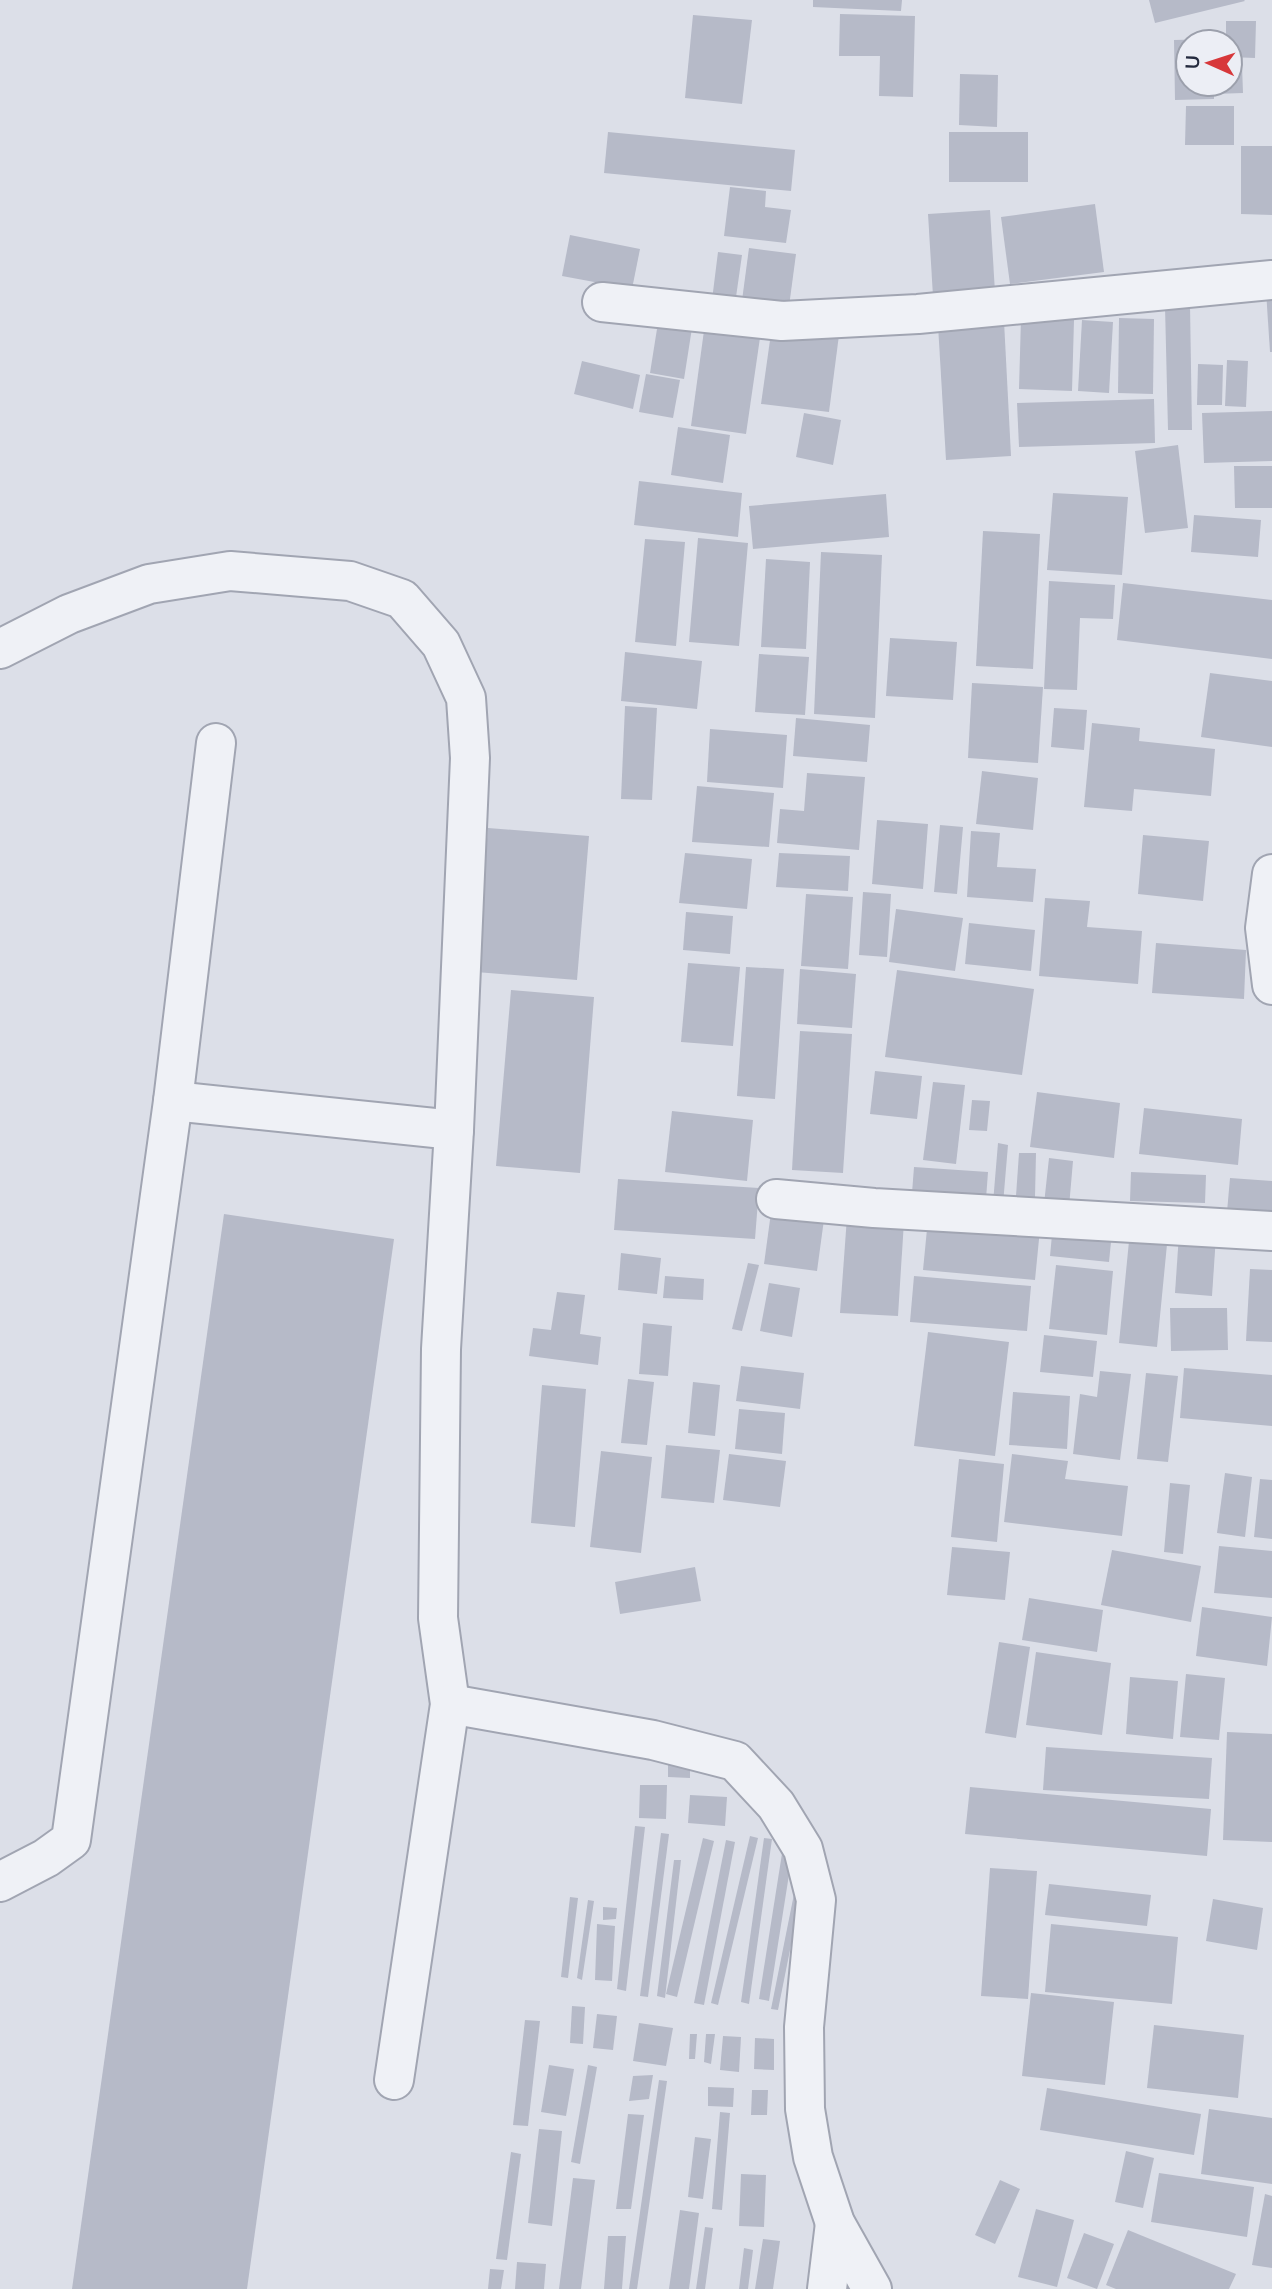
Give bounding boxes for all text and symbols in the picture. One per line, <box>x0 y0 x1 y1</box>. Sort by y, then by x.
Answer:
north arrow <box>1174 28 1244 98</box>
text: U <box>1180 54 1206 70</box>

